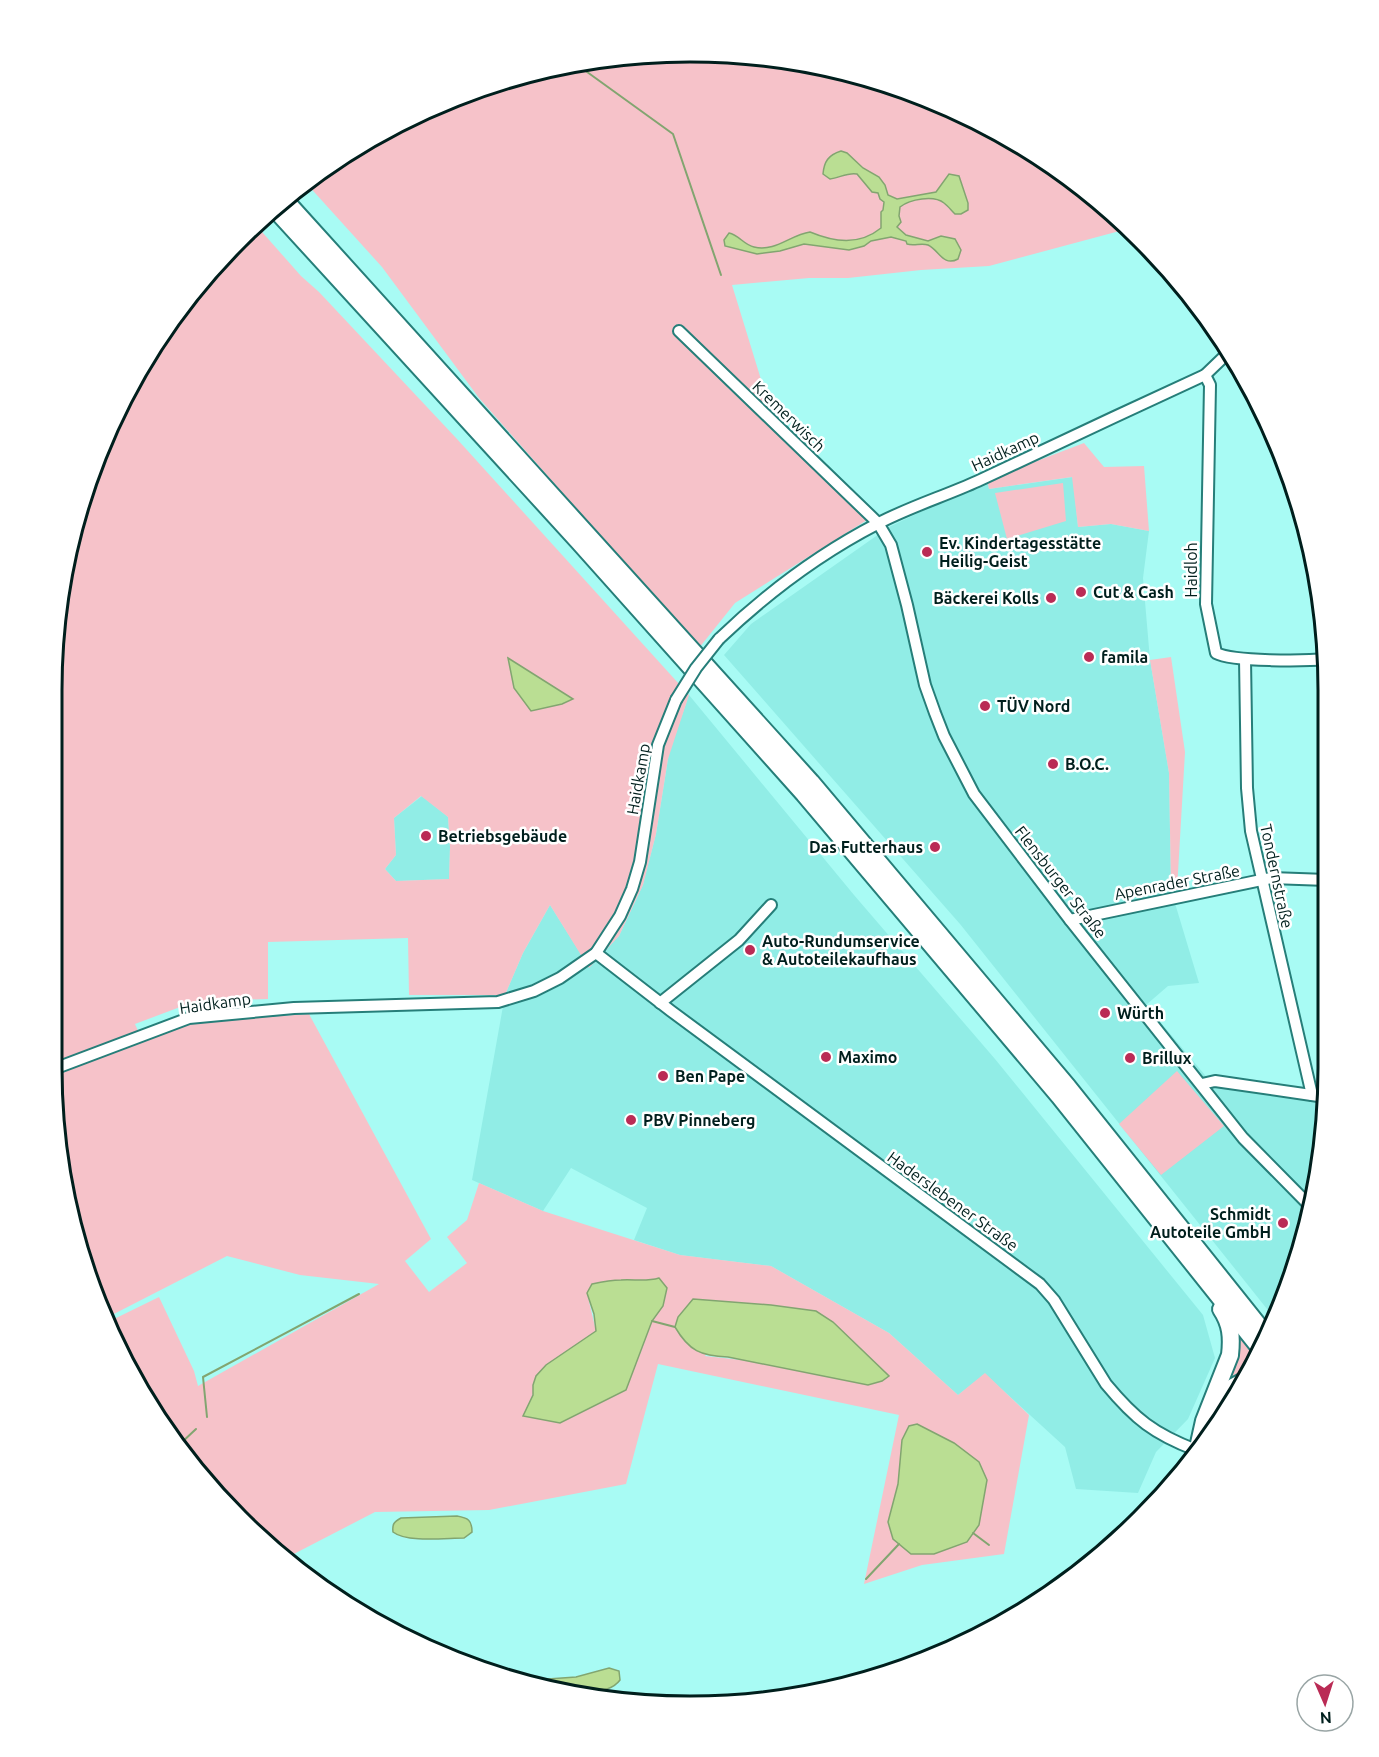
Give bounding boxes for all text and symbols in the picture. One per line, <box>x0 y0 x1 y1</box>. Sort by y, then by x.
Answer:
street label: Kremerwisch <box>749 377 829 455</box>
street label: Haidkamp <box>969 428 1041 474</box>
place label: Ev. Kindertagesstätte Heilig-Geist <box>939 534 1101 570</box>
street label: Haidloh <box>1182 542 1200 598</box>
marker: Ev. Kindertagesstätte Heilig-Geist <box>920 545 934 559</box>
place label: Cut & Cash <box>1093 583 1174 601</box>
marker: Cut & Cash <box>1074 585 1088 599</box>
place label: Bäckerei Kolls <box>933 589 1039 607</box>
marker: Bäckerei Kolls <box>1044 591 1058 605</box>
place label: famila <box>1101 648 1148 666</box>
marker: famila <box>1082 650 1096 664</box>
place label: TÜV Nord <box>997 696 1070 715</box>
marker: TÜV Nord <box>978 699 992 713</box>
street label: Haidkamp <box>623 742 653 816</box>
place label: B.O.C. <box>1065 755 1109 773</box>
marker: B.O.C. <box>1046 757 1060 771</box>
street label: Flensburger Straße <box>1012 822 1110 942</box>
street label: Tondernstraße <box>1257 822 1297 930</box>
place label: Betriebsgebäude <box>438 827 567 845</box>
marker: Betriebsgebäude <box>419 829 433 843</box>
place label: Das Futterhaus <box>809 838 923 856</box>
marker: Das Futterhaus <box>928 840 942 854</box>
street label: Apenrader Straße <box>1113 861 1241 903</box>
place label: Auto-Rundumservice & Autoteilekaufhaus <box>762 932 920 968</box>
marker: Auto-Rundumservice & Autoteilekaufhaus <box>743 943 757 957</box>
street label: Haidkamp <box>178 989 252 1017</box>
place label: Würth <box>1117 1004 1164 1022</box>
marker: Würth <box>1098 1006 1112 1020</box>
place label: Maximo <box>838 1048 897 1066</box>
place label: Brillux <box>1142 1049 1192 1067</box>
marker: Maximo <box>819 1050 833 1064</box>
marker: Brillux <box>1123 1051 1137 1065</box>
place label: Ben Pape <box>675 1067 745 1085</box>
marker: Ben Pape <box>656 1069 670 1083</box>
place label: PBV Pinneberg <box>643 1111 756 1129</box>
marker: PBV Pinneberg <box>624 1113 638 1127</box>
street label: Haderslebener Straße <box>884 1148 1022 1254</box>
place label: Schmidt Autoteile GmbH <box>1150 1205 1271 1241</box>
marker: Schmidt Autoteile GmbH <box>1276 1216 1290 1230</box>
north arrow <box>1295 1673 1355 1733</box>
text: N <box>1319 1709 1332 1727</box>

